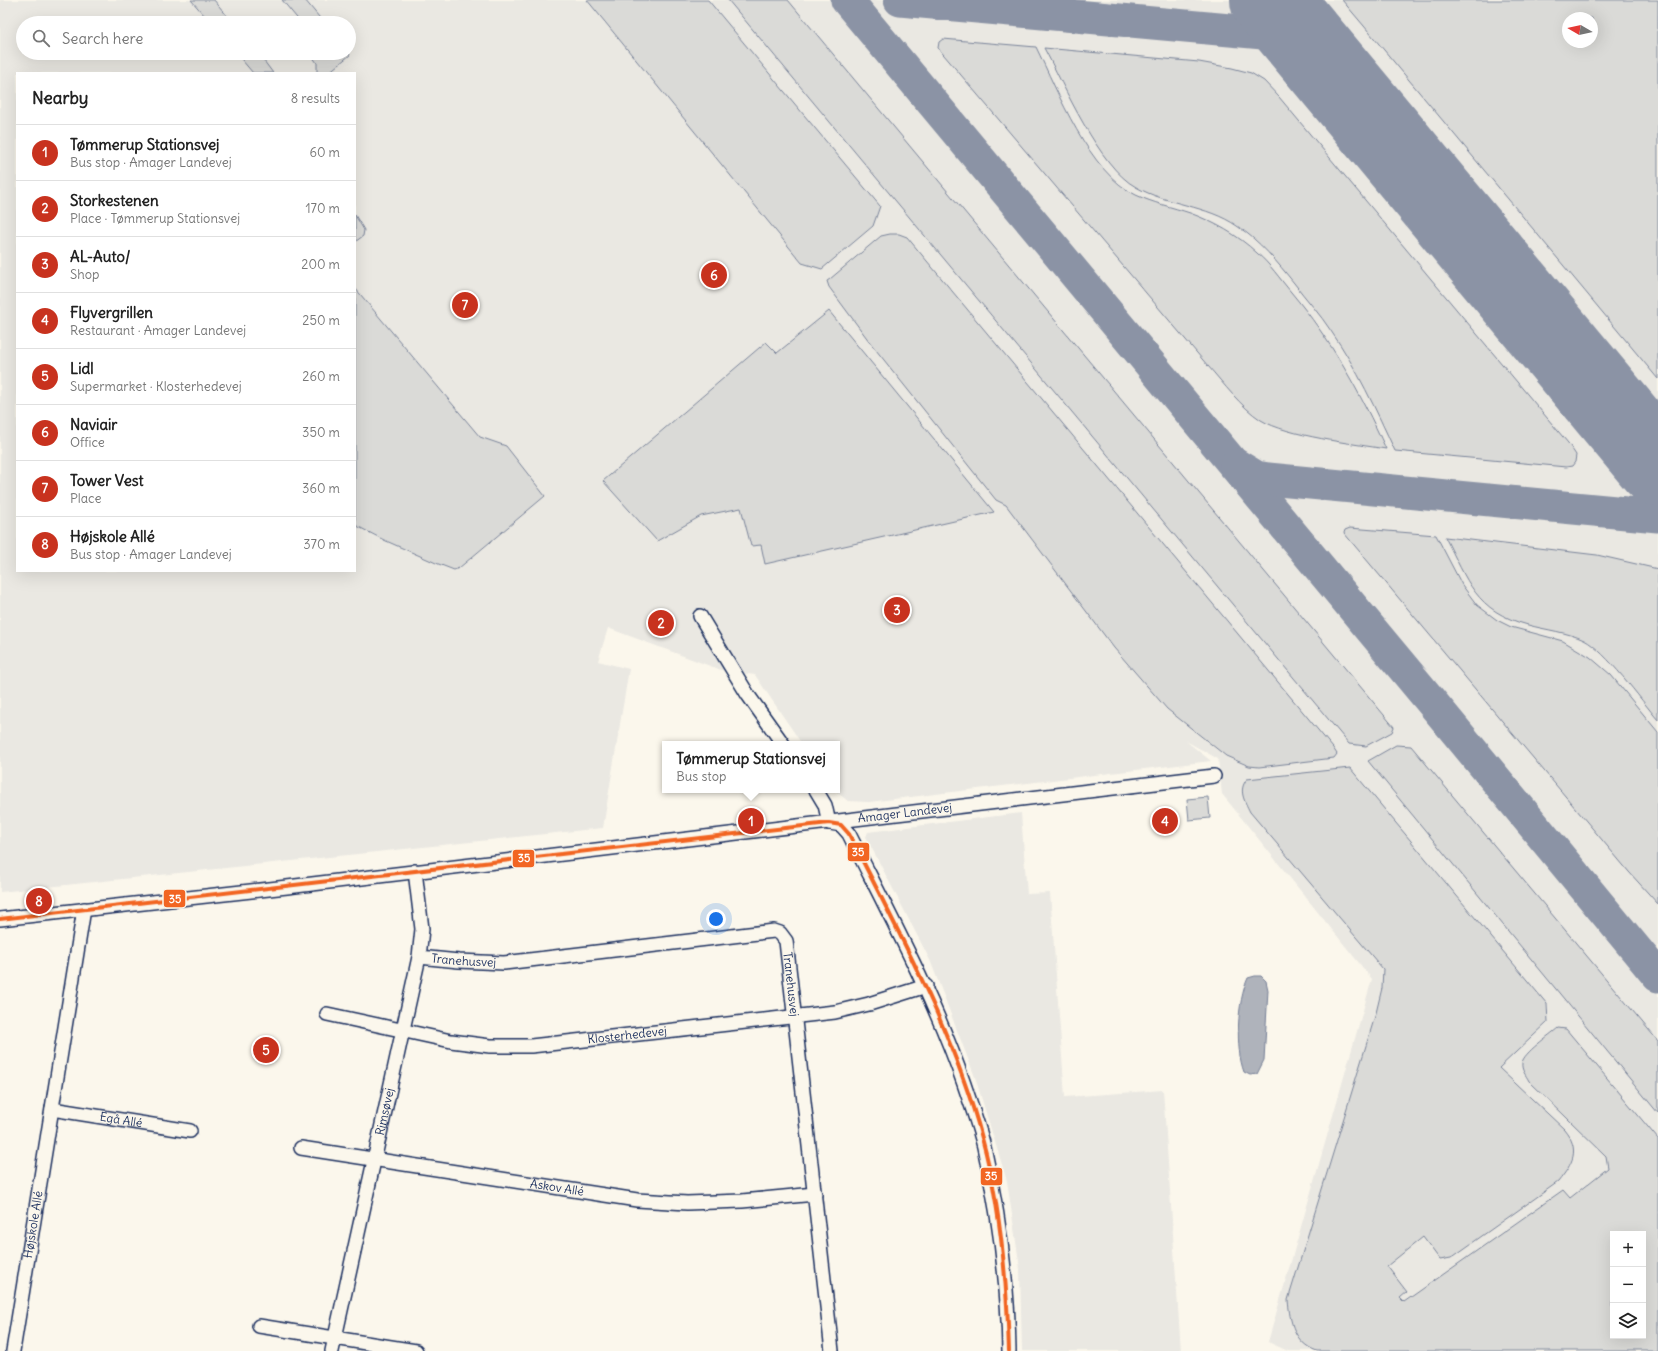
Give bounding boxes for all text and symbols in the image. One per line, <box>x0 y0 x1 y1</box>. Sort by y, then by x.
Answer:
north arrow <box>1562 12 1598 48</box>
search box <box>16 16 356 60</box>
icon: search <box>30 27 52 49</box>
text: Search here <box>62 29 143 48</box>
text: Nearby <box>32 87 88 109</box>
text: 8 results <box>291 90 340 107</box>
text: Tømmerup Stationsvej <box>70 135 219 154</box>
text: 1 <box>42 144 48 161</box>
text: 60 m <box>309 144 340 161</box>
text: Bus stop · Amager Landevej <box>70 154 232 171</box>
text: Storkestenen <box>70 191 159 210</box>
text: 2 <box>41 200 49 217</box>
text: 170 m <box>305 200 340 217</box>
text: Place · Tømmerup Stationsvej <box>70 210 240 227</box>
text: AL-Auto/ <box>70 247 130 266</box>
text: 3 <box>41 256 49 273</box>
text: 200 m <box>301 256 340 273</box>
pin: 6 <box>701 260 727 290</box>
text: Shop <box>70 266 99 283</box>
pin: 7 <box>452 290 478 320</box>
text: Flyvergrillen <box>70 303 153 322</box>
text: 4 <box>41 312 49 329</box>
text: 250 m <box>302 312 340 329</box>
text: Restaurant · Amager Landevej <box>70 322 246 339</box>
text: Lidl <box>70 359 94 378</box>
text: 5 <box>41 368 49 385</box>
text: 260 m <box>302 368 340 385</box>
text: Supermarket · Klosterhedevej <box>70 378 242 395</box>
text: Naviair <box>70 415 118 434</box>
text: 6 <box>41 424 49 441</box>
text: 350 m <box>302 424 340 441</box>
text: Office <box>70 434 105 451</box>
text: Tower Vest <box>70 471 144 490</box>
text: 7 <box>42 480 48 497</box>
text: 360 m <box>302 480 340 497</box>
text: Place <box>70 490 101 507</box>
text: Højskole Allé <box>70 527 155 546</box>
text: 8 <box>41 536 49 553</box>
text: 370 m <box>303 536 340 553</box>
text: Bus stop · Amager Landevej <box>70 546 232 563</box>
pin: 3 <box>884 595 910 625</box>
pin: 2 <box>648 608 674 638</box>
popup <box>662 741 840 793</box>
text: Tømmerup Stationsvej <box>676 749 826 768</box>
text: Bus stop <box>676 768 726 785</box>
street label: Amager Landevej <box>857 799 953 826</box>
pin: 1 <box>738 806 764 836</box>
pin: 4 <box>1152 806 1178 836</box>
line badge: 35 <box>847 842 870 862</box>
text: 35 <box>852 845 864 859</box>
line badge: 35 <box>512 849 535 868</box>
text: 35 <box>518 851 530 865</box>
pin: 8 <box>26 886 52 916</box>
line badge: 35 <box>163 889 186 908</box>
text: 35 <box>169 892 181 906</box>
your location <box>706 909 726 929</box>
street label: Tranehusvej <box>431 950 497 970</box>
street label: Tranehusvej <box>780 951 802 1017</box>
street label: Klosterhedevej <box>587 1023 667 1047</box>
pin: 5 <box>253 1035 279 1065</box>
street label: Rimsøvej <box>372 1087 397 1137</box>
street label: Egå Allé <box>99 1109 144 1130</box>
line badge: 35 <box>980 1167 1003 1186</box>
text: 35 <box>985 1169 997 1183</box>
street label: Askov Allé <box>529 1176 585 1199</box>
street label: Højskole Allé <box>20 1190 46 1259</box>
map controls <box>1610 1231 1646 1339</box>
button: + <box>1610 1231 1646 1267</box>
button: − <box>1610 1267 1646 1303</box>
button: layers <box>1610 1303 1646 1339</box>

